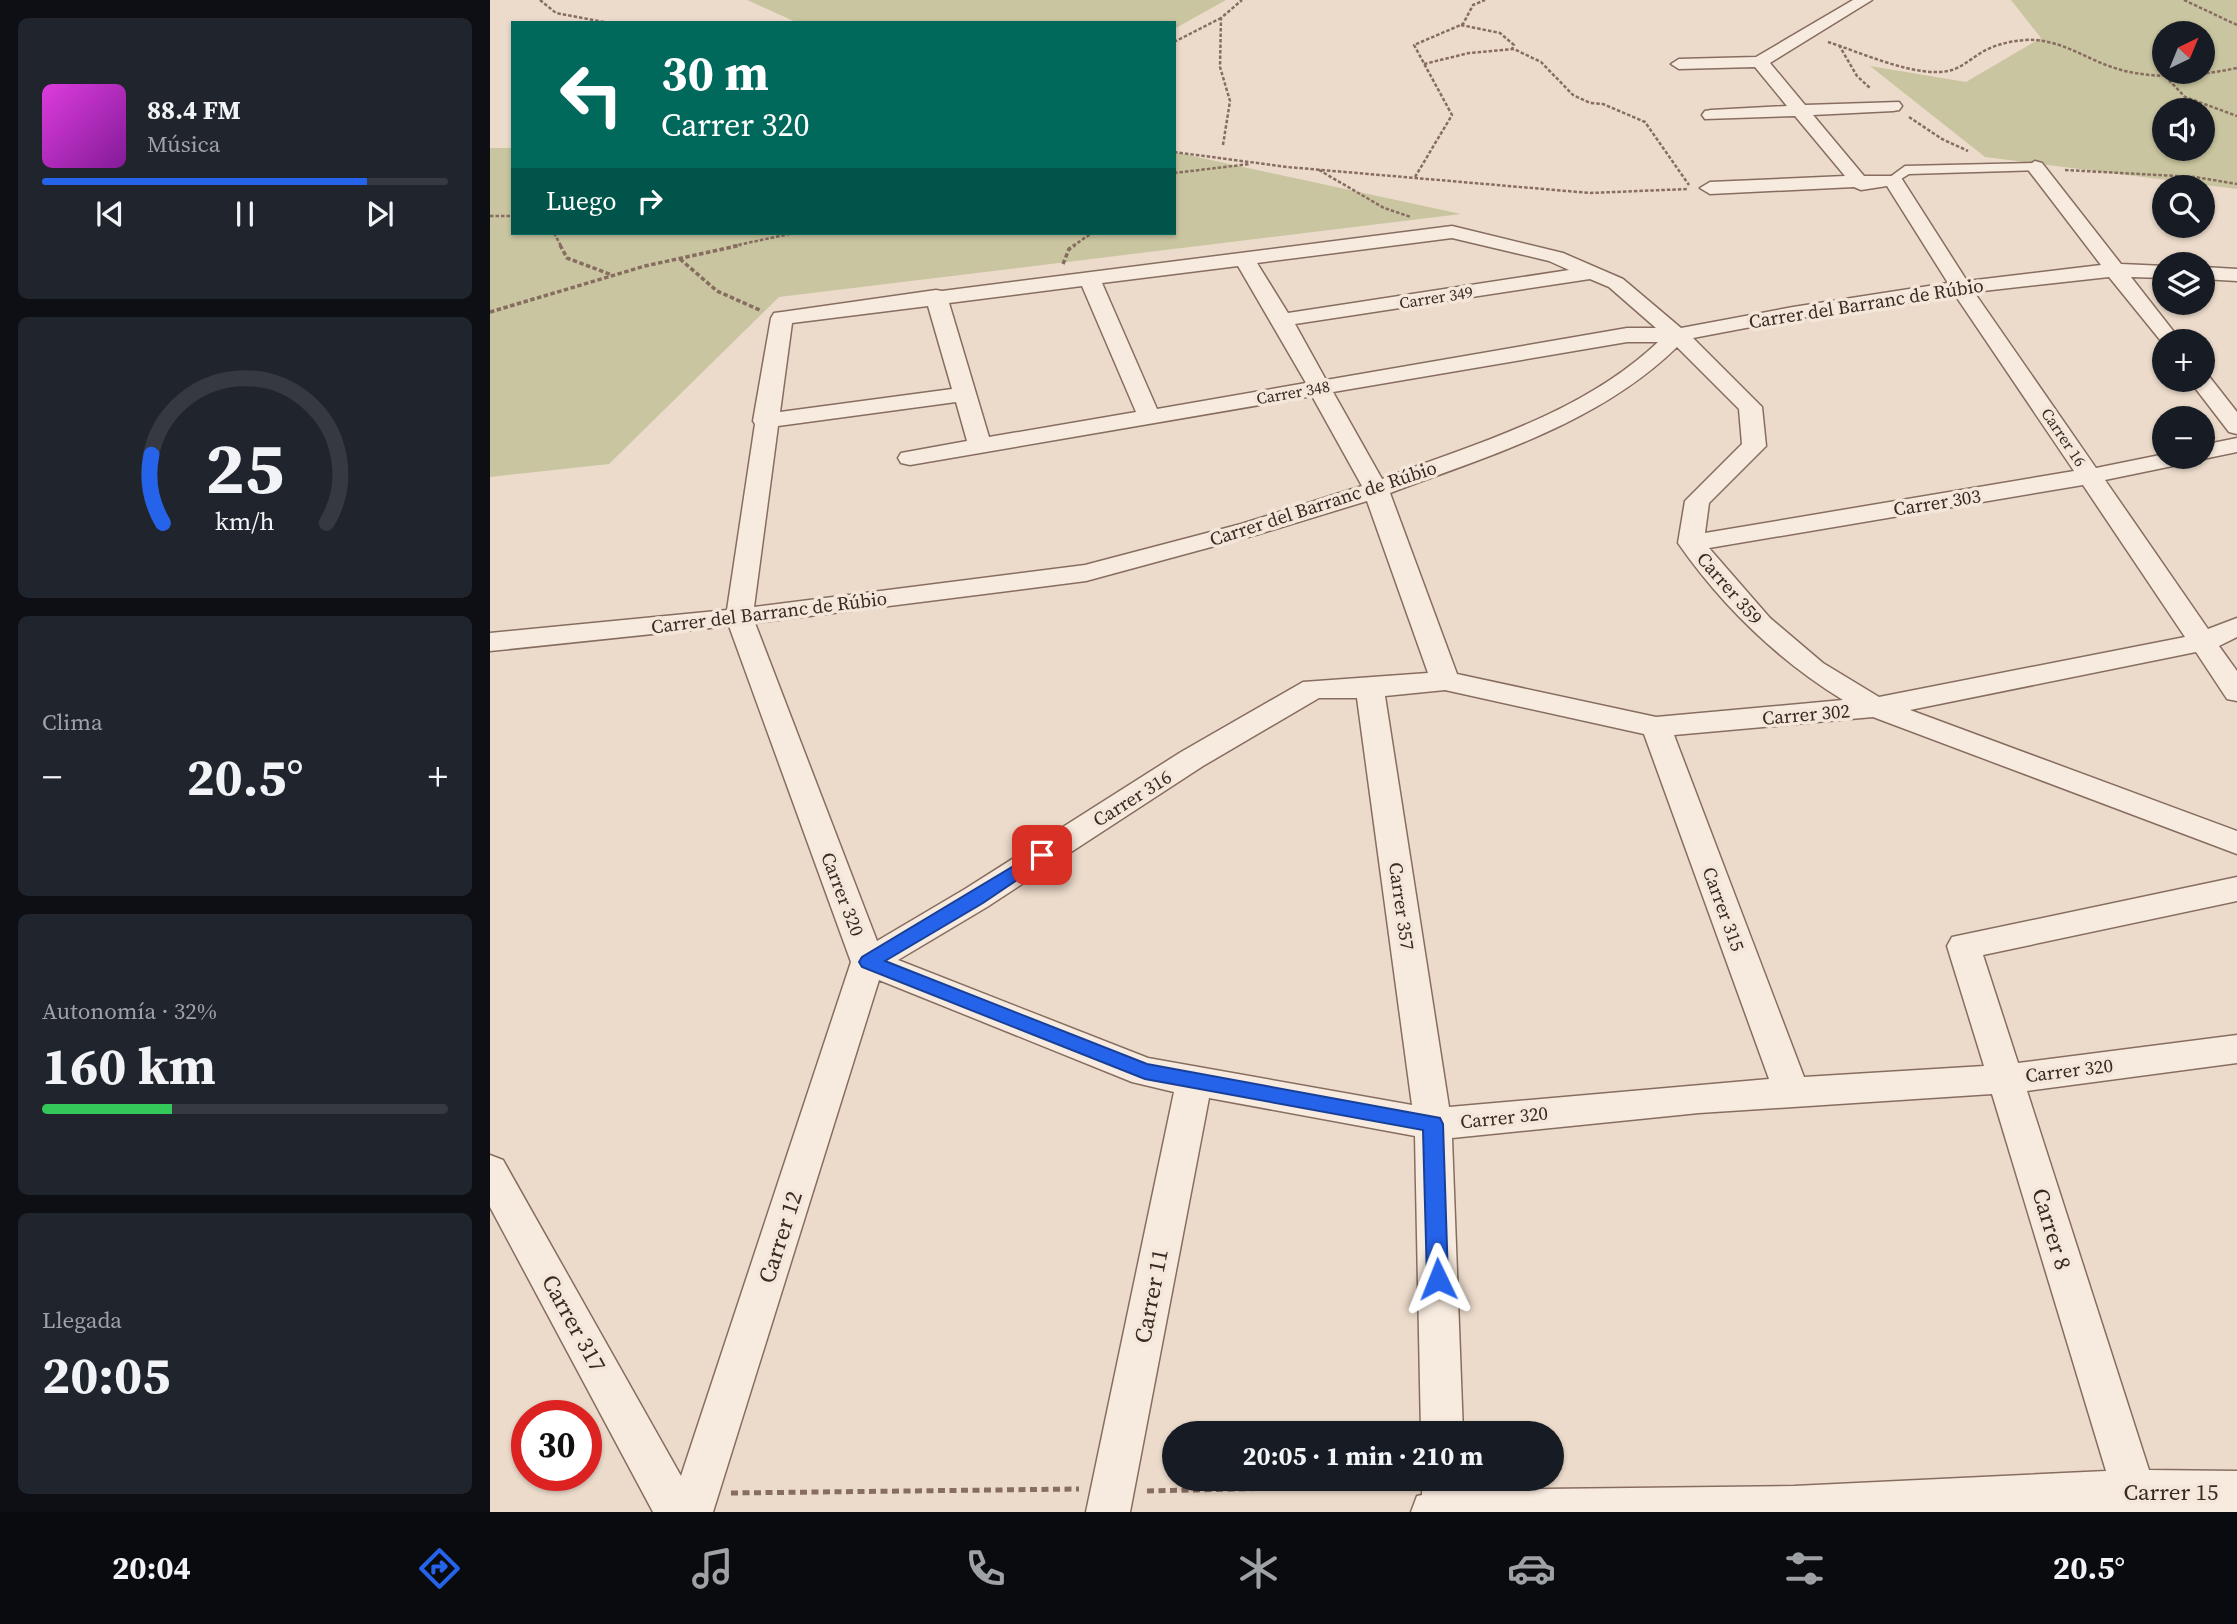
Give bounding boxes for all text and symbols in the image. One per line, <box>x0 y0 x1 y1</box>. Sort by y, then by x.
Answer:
north arrow <box>2152 21 2216 84</box>
map controls <box>2152 21 2215 469</box>
text: 30 m <box>661 39 769 106</box>
icon: left <box>546 49 637 140</box>
text: 88.4 FM <box>147 92 241 128</box>
button: sound <box>2152 98 2215 161</box>
text: Carrer 320 <box>661 103 809 147</box>
text: Música <box>147 128 220 160</box>
button: search <box>2152 175 2215 238</box>
icon: right <box>631 182 669 220</box>
text: Luego <box>546 183 617 219</box>
icon: previous <box>91 195 129 233</box>
icon: pause <box>226 195 264 233</box>
icon: next <box>361 195 399 233</box>
button: layers <box>2152 252 2215 315</box>
street label: Carrer del Barranc de Rúbio <box>1747 272 1985 334</box>
street label: Carrer 349 <box>1398 280 1474 314</box>
button: + <box>2152 329 2215 392</box>
street label: Carrer 348 <box>1255 375 1331 409</box>
street label: Carrer 16 <box>2036 403 2092 471</box>
button: − <box>2152 406 2215 469</box>
text: 25 <box>206 419 284 518</box>
street label: Carrer del Barranc de Rúbio <box>1206 454 1440 552</box>
street label: Carrer 303 <box>1891 482 1983 522</box>
text: km/h <box>215 504 275 538</box>
street label: Carrer 359 <box>1691 546 1769 630</box>
street label: Carrer del Barranc de Rúbio <box>650 585 888 639</box>
street label: Carrer 302 <box>1761 697 1851 731</box>
text: Clima <box>42 706 103 738</box>
text: 20.5° <box>186 741 304 812</box>
text: − <box>42 751 62 803</box>
text: + <box>428 751 448 803</box>
street label: Carrer 316 <box>1088 764 1176 832</box>
pin <box>1012 825 1072 885</box>
icon: arrive <box>1023 836 1061 874</box>
street label: Carrer 320 <box>815 848 871 940</box>
street label: Carrer 357 <box>1383 861 1421 951</box>
street label: Carrer 315 <box>1697 863 1751 955</box>
text: Autonomía · 32% <box>42 995 217 1027</box>
text: 160 km <box>42 1030 216 1101</box>
street label: Carrer 320 <box>2024 1052 2114 1088</box>
street label: Carrer 320 <box>1459 1099 1549 1135</box>
street label: Carrer 8 <box>2024 1184 2080 1274</box>
street label: Carrer 12 <box>750 1187 810 1287</box>
position arrow <box>1401 1242 1475 1316</box>
street label: Carrer 11 <box>1126 1246 1176 1346</box>
street label: Carrer 317 <box>534 1269 614 1377</box>
text: Llegada <box>42 1304 122 1336</box>
text: 20:05 <box>42 1339 170 1410</box>
speed limit sign: 30 <box>511 1400 602 1491</box>
text: 20:05 · 1 min · 210 m <box>1243 1438 1483 1474</box>
street label: Carrer 15 <box>2123 1476 2219 1508</box>
icon: directions <box>415 1544 464 1593</box>
icon: music <box>688 1544 737 1593</box>
icon: phone <box>961 1544 1010 1593</box>
icon: climate <box>1234 1544 1283 1593</box>
icon: car <box>1507 1544 1556 1593</box>
icon: filters <box>1780 1544 1829 1593</box>
text: 20:04 <box>112 1546 191 1590</box>
text: 20.5° <box>2053 1546 2125 1590</box>

